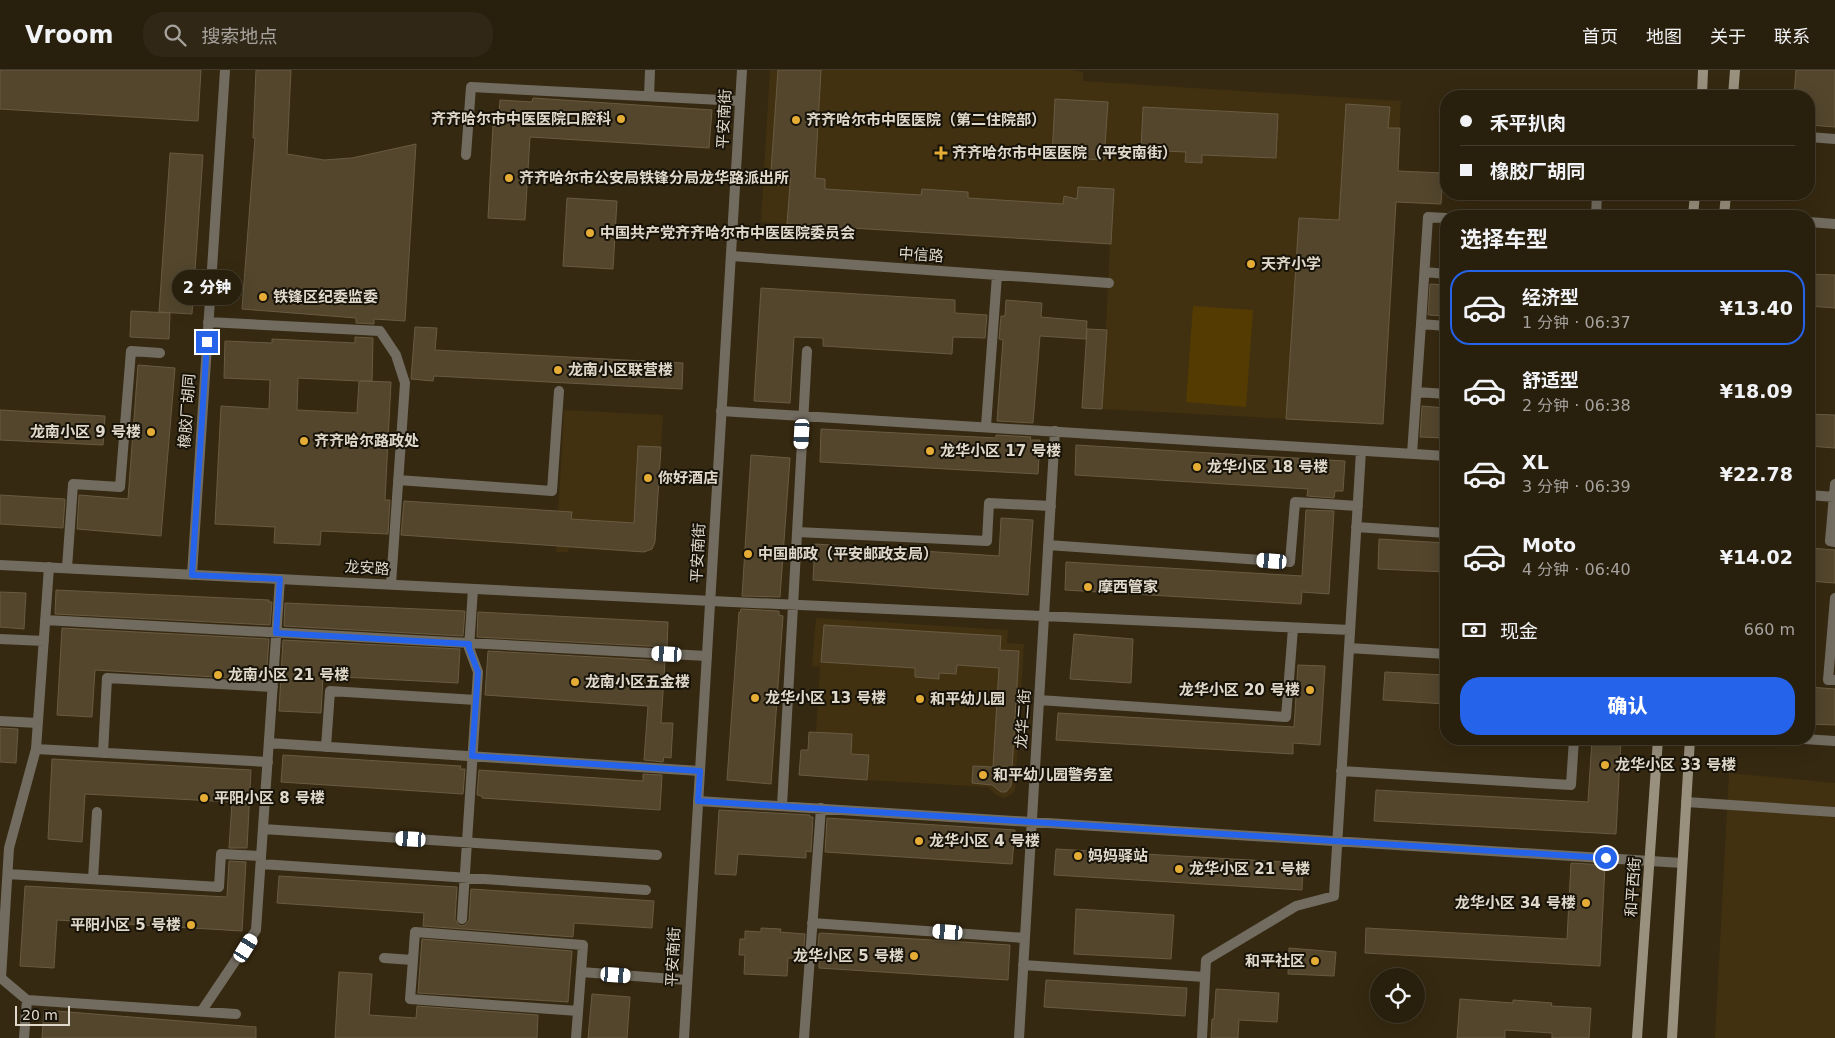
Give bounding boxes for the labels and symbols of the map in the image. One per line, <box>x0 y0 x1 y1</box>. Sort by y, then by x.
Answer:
street label: 平安南街 <box>713 89 735 149</box>
place label: 齐齐哈尔市中医医院口腔科 <box>431 110 611 128</box>
place label: 齐齐哈尔市中医医院（第二住院部） <box>806 111 1046 129</box>
marker: 齐齐哈尔市中医医院口腔科 <box>615 113 627 125</box>
marker: 齐齐哈尔市中医医院（第二住院部） <box>790 114 802 126</box>
place label: 齐齐哈尔市中医医院（平安南街） <box>952 144 1177 162</box>
marker: 齐齐哈尔市中医医院（平安南街） <box>934 146 948 160</box>
place label: 齐齐哈尔市公安局铁锋分局龙华路派出所 <box>519 169 789 187</box>
marker: 齐齐哈尔市公安局铁锋分局龙华路派出所 <box>503 172 515 184</box>
place label: 中国共产党齐齐哈尔市中医医院委员会 <box>600 224 855 242</box>
marker: 中国共产党齐齐哈尔市中医医院委员会 <box>584 227 596 239</box>
street label: 中信路 <box>898 244 944 266</box>
place label: 天齐小学 <box>1261 255 1321 273</box>
marker: 天齐小学 <box>1245 258 1257 270</box>
callout: 2 分钟 <box>172 270 242 304</box>
place label: 铁锋区纪委监委 <box>273 288 378 306</box>
marker: 铁锋区纪委监委 <box>257 291 269 303</box>
route end <box>196 331 218 353</box>
place label: 龙南小区联营楼 <box>568 361 673 379</box>
marker: 龙南小区联营楼 <box>552 364 564 376</box>
street label: 橡胶厂胡同 <box>175 373 199 449</box>
car <box>793 419 810 449</box>
place label: 龙南小区 9 号楼 <box>30 423 141 441</box>
marker: 龙南小区 9 号楼 <box>145 426 157 438</box>
place label: 齐齐哈尔路政处 <box>314 432 419 450</box>
marker: 齐齐哈尔路政处 <box>298 435 310 447</box>
place label: 龙华小区 17 号楼 <box>940 442 1061 460</box>
marker: 龙华小区 17 号楼 <box>924 445 936 457</box>
place label: 龙华小区 18 号楼 <box>1207 458 1328 476</box>
marker: 龙华小区 18 号楼 <box>1191 461 1203 473</box>
place label: 你好酒店 <box>658 469 718 487</box>
marker: 你好酒店 <box>642 472 654 484</box>
street label: 平安南街 <box>687 523 709 583</box>
place label: 中国邮政（平安邮政支局） <box>758 545 938 563</box>
marker: 中国邮政（平安邮政支局） <box>742 548 754 560</box>
car <box>1256 552 1287 570</box>
street label: 龙安路 <box>344 558 390 578</box>
place label: 摩西管家 <box>1098 578 1158 596</box>
marker: 摩西管家 <box>1082 581 1094 593</box>
car <box>651 646 682 662</box>
place label: 龙南小区 21 号楼 <box>228 666 349 684</box>
marker: 龙南小区 21 号楼 <box>212 669 224 681</box>
place label: 龙南小区五金楼 <box>585 673 690 691</box>
marker: 龙南小区五金楼 <box>569 676 581 688</box>
place label: 龙华小区 20 号楼 <box>1179 681 1300 699</box>
marker: 龙华小区 20 号楼 <box>1304 684 1316 696</box>
street label: 龙华二街 <box>1012 688 1034 750</box>
place label: 龙华小区 13 号楼 <box>765 689 886 707</box>
place label: 和平幼儿园 <box>930 690 1005 708</box>
marker: 龙华小区 13 号楼 <box>749 692 761 704</box>
marker: 和平幼儿园 <box>914 693 926 705</box>
place label: 龙华小区 33 号楼 <box>1615 756 1736 774</box>
marker: 龙华小区 33 号楼 <box>1599 759 1611 771</box>
place label: 和平幼儿园警务室 <box>993 766 1113 784</box>
marker: 和平幼儿园警务室 <box>977 769 989 781</box>
place label: 平阳小区 8 号楼 <box>214 789 325 807</box>
marker: 平阳小区 8 号楼 <box>198 792 210 804</box>
car <box>395 831 426 847</box>
place label: 龙华小区 4 号楼 <box>929 832 1040 850</box>
marker: 龙华小区 4 号楼 <box>913 835 925 847</box>
place label: 妈妈驿站 <box>1088 847 1148 865</box>
route start <box>1595 847 1617 869</box>
marker: 妈妈驿站 <box>1072 850 1084 862</box>
street label: 和平西街 <box>1622 856 1644 918</box>
place label: 龙华小区 21 号楼 <box>1189 860 1310 878</box>
marker: 龙华小区 21 号楼 <box>1173 863 1185 875</box>
place label: 龙华小区 34 号楼 <box>1455 894 1576 912</box>
marker: 龙华小区 34 号楼 <box>1580 897 1592 909</box>
place label: 平阳小区 5 号楼 <box>70 916 181 934</box>
marker: 平阳小区 5 号楼 <box>185 919 197 931</box>
car <box>932 923 963 941</box>
street label: 平安南街 <box>662 927 684 987</box>
car <box>231 931 260 965</box>
place label: 龙华小区 5 号楼 <box>793 947 904 965</box>
marker: 龙华小区 5 号楼 <box>908 950 920 962</box>
place label: 和平社区 <box>1245 952 1305 970</box>
marker: 和平社区 <box>1309 955 1321 967</box>
car <box>600 966 631 984</box>
scale bar <box>15 1003 70 1026</box>

